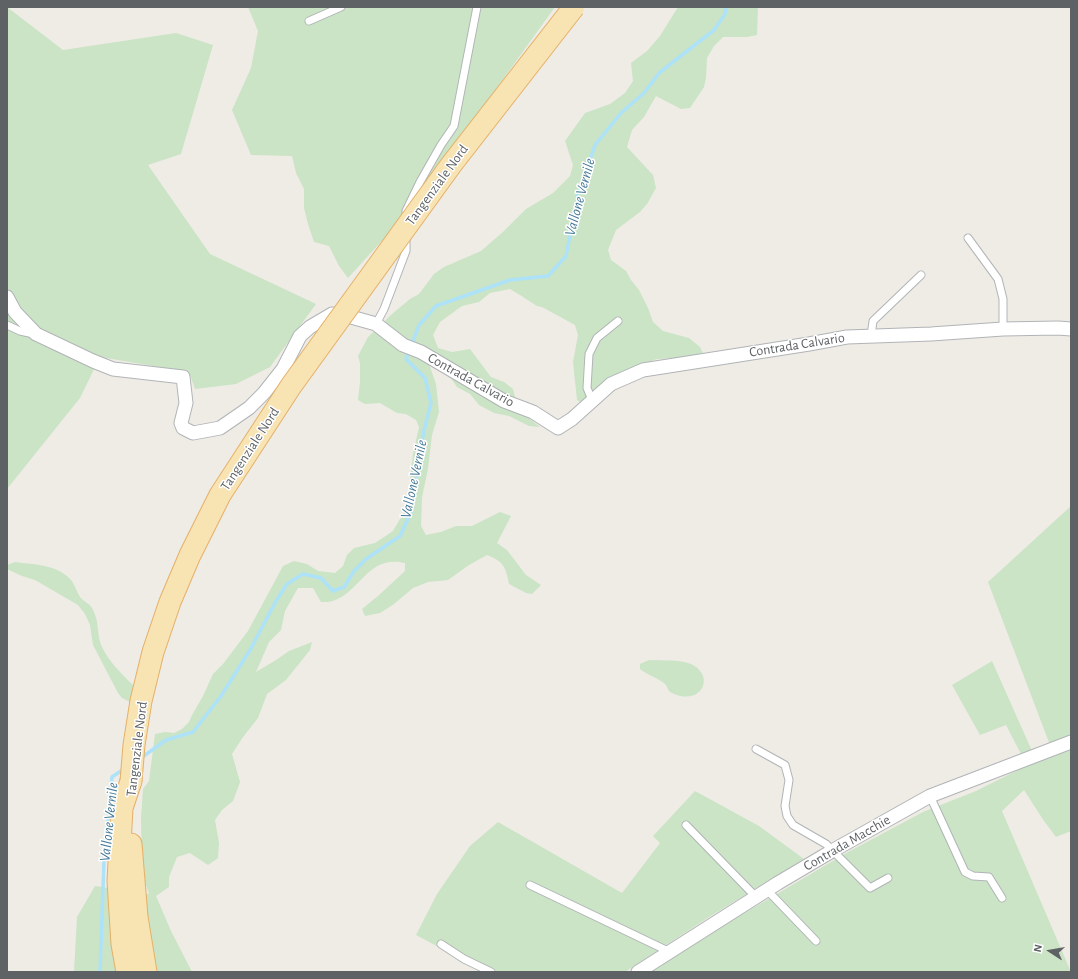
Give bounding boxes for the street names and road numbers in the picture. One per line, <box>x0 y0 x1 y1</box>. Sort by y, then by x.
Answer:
street label: Tangenziale Nord <box>402 141 472 229</box>
street label: Contrada Calvario <box>748 329 846 361</box>
street label: Contrada Calvario <box>425 349 517 411</box>
street label: Tangenziale Nord <box>217 404 283 494</box>
street label: Tangenziale Nord <box>123 701 151 797</box>
street label: Contrada Macchie <box>801 811 893 875</box>

